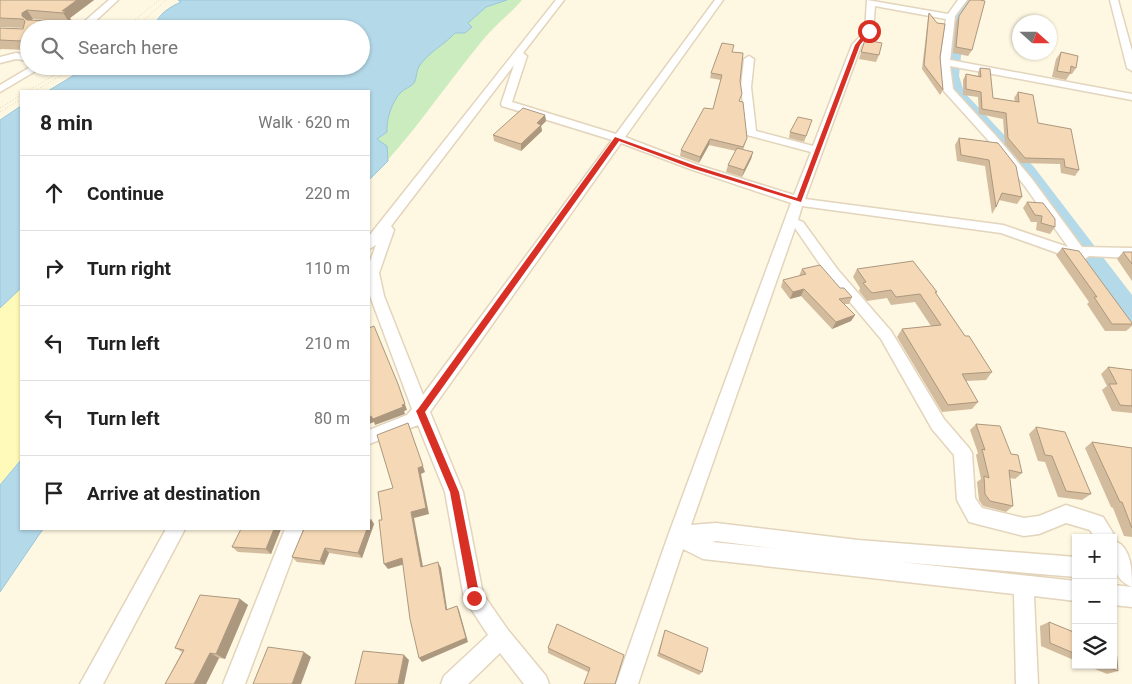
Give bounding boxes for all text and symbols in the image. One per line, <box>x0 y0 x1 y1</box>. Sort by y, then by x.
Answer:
north arrow <box>1012 15 1057 60</box>
search box <box>20 20 370 75</box>
route start <box>858 20 881 43</box>
icon: search <box>38 34 66 62</box>
text: Search here <box>78 36 178 59</box>
text: 8 min <box>40 111 93 135</box>
text: Walk · 620 m <box>258 113 350 132</box>
icon: ahead <box>40 179 68 207</box>
text: Continue <box>87 182 164 205</box>
text: 220 m <box>305 184 350 203</box>
icon: right <box>40 254 68 282</box>
text: Turn right <box>87 257 171 280</box>
text: 110 m <box>305 259 350 278</box>
icon: left <box>40 329 68 357</box>
text: Turn left <box>87 332 160 355</box>
text: 210 m <box>305 334 350 353</box>
icon: left <box>40 404 68 432</box>
text: Turn left <box>87 407 160 430</box>
text: 80 m <box>314 409 350 428</box>
icon: arrive <box>40 479 68 507</box>
text: Arrive at destination <box>87 482 260 505</box>
map controls <box>1072 534 1117 669</box>
button: + <box>1072 534 1117 579</box>
button: − <box>1072 579 1117 624</box>
route end <box>463 587 486 610</box>
button: layers <box>1072 624 1117 669</box>

